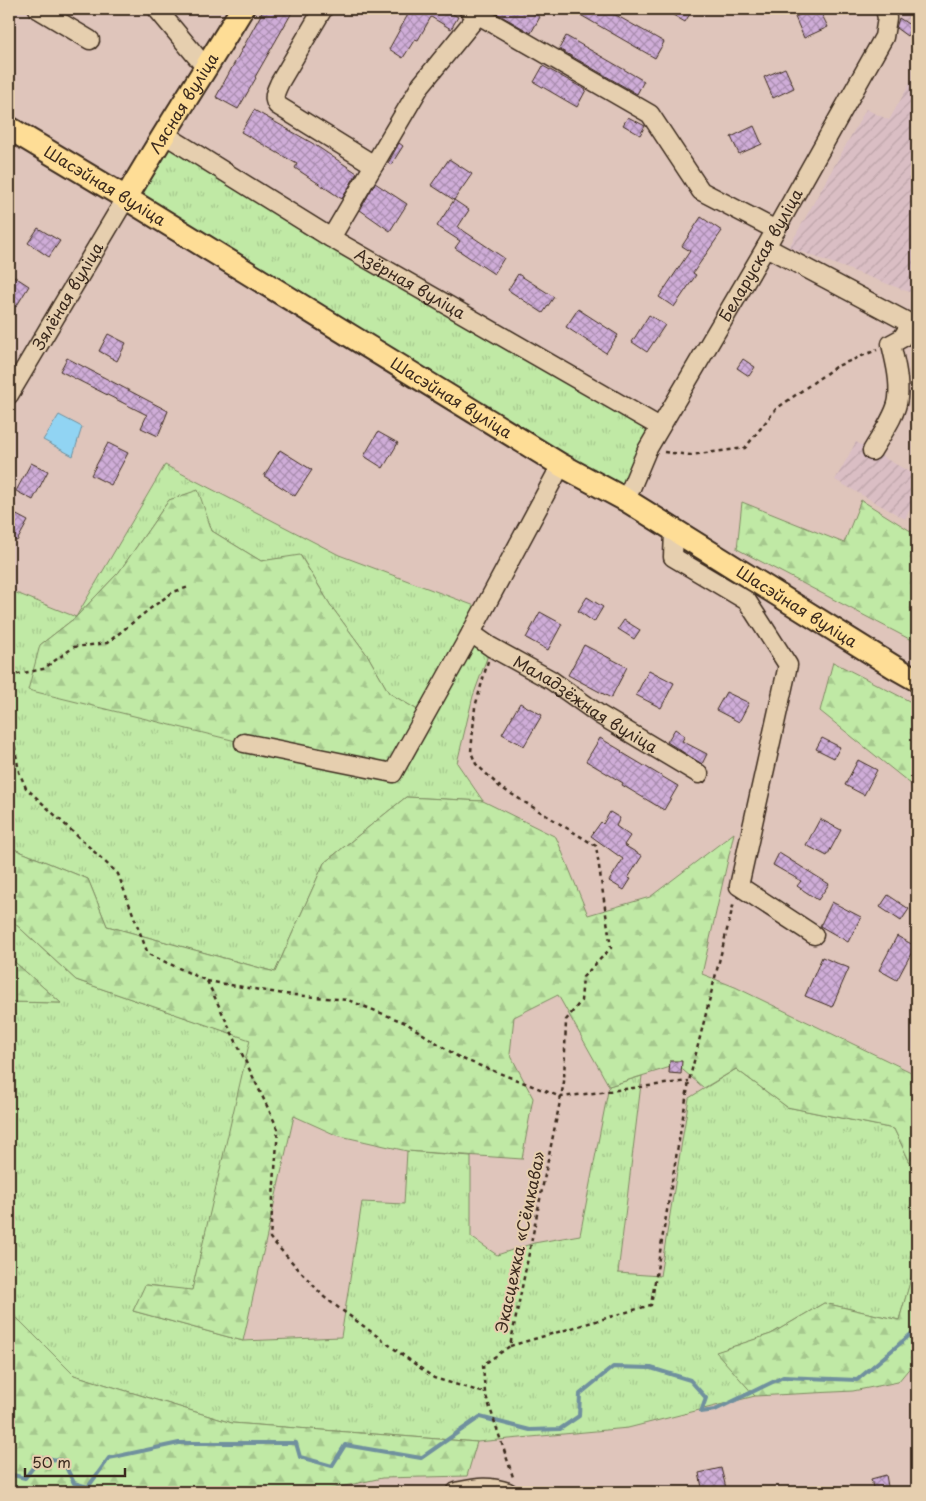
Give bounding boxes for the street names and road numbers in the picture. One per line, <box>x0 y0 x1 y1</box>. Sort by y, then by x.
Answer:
street label: Лясная вуліца <box>142 47 224 158</box>
street label: Шасэйная вуліца <box>40 139 171 231</box>
street label: Беларуская вуліца <box>712 183 808 325</box>
street label: Зялёная вуліца <box>25 237 108 354</box>
street label: Азёрная вуліца <box>351 241 471 324</box>
street label: Шасэйная вуліца <box>386 350 517 443</box>
street label: Шасэйная вуліца <box>732 559 863 653</box>
street label: Маладзёжная вуліца <box>509 649 663 758</box>
street label: Экасцежка «Сёмкава» <box>488 1149 550 1335</box>

